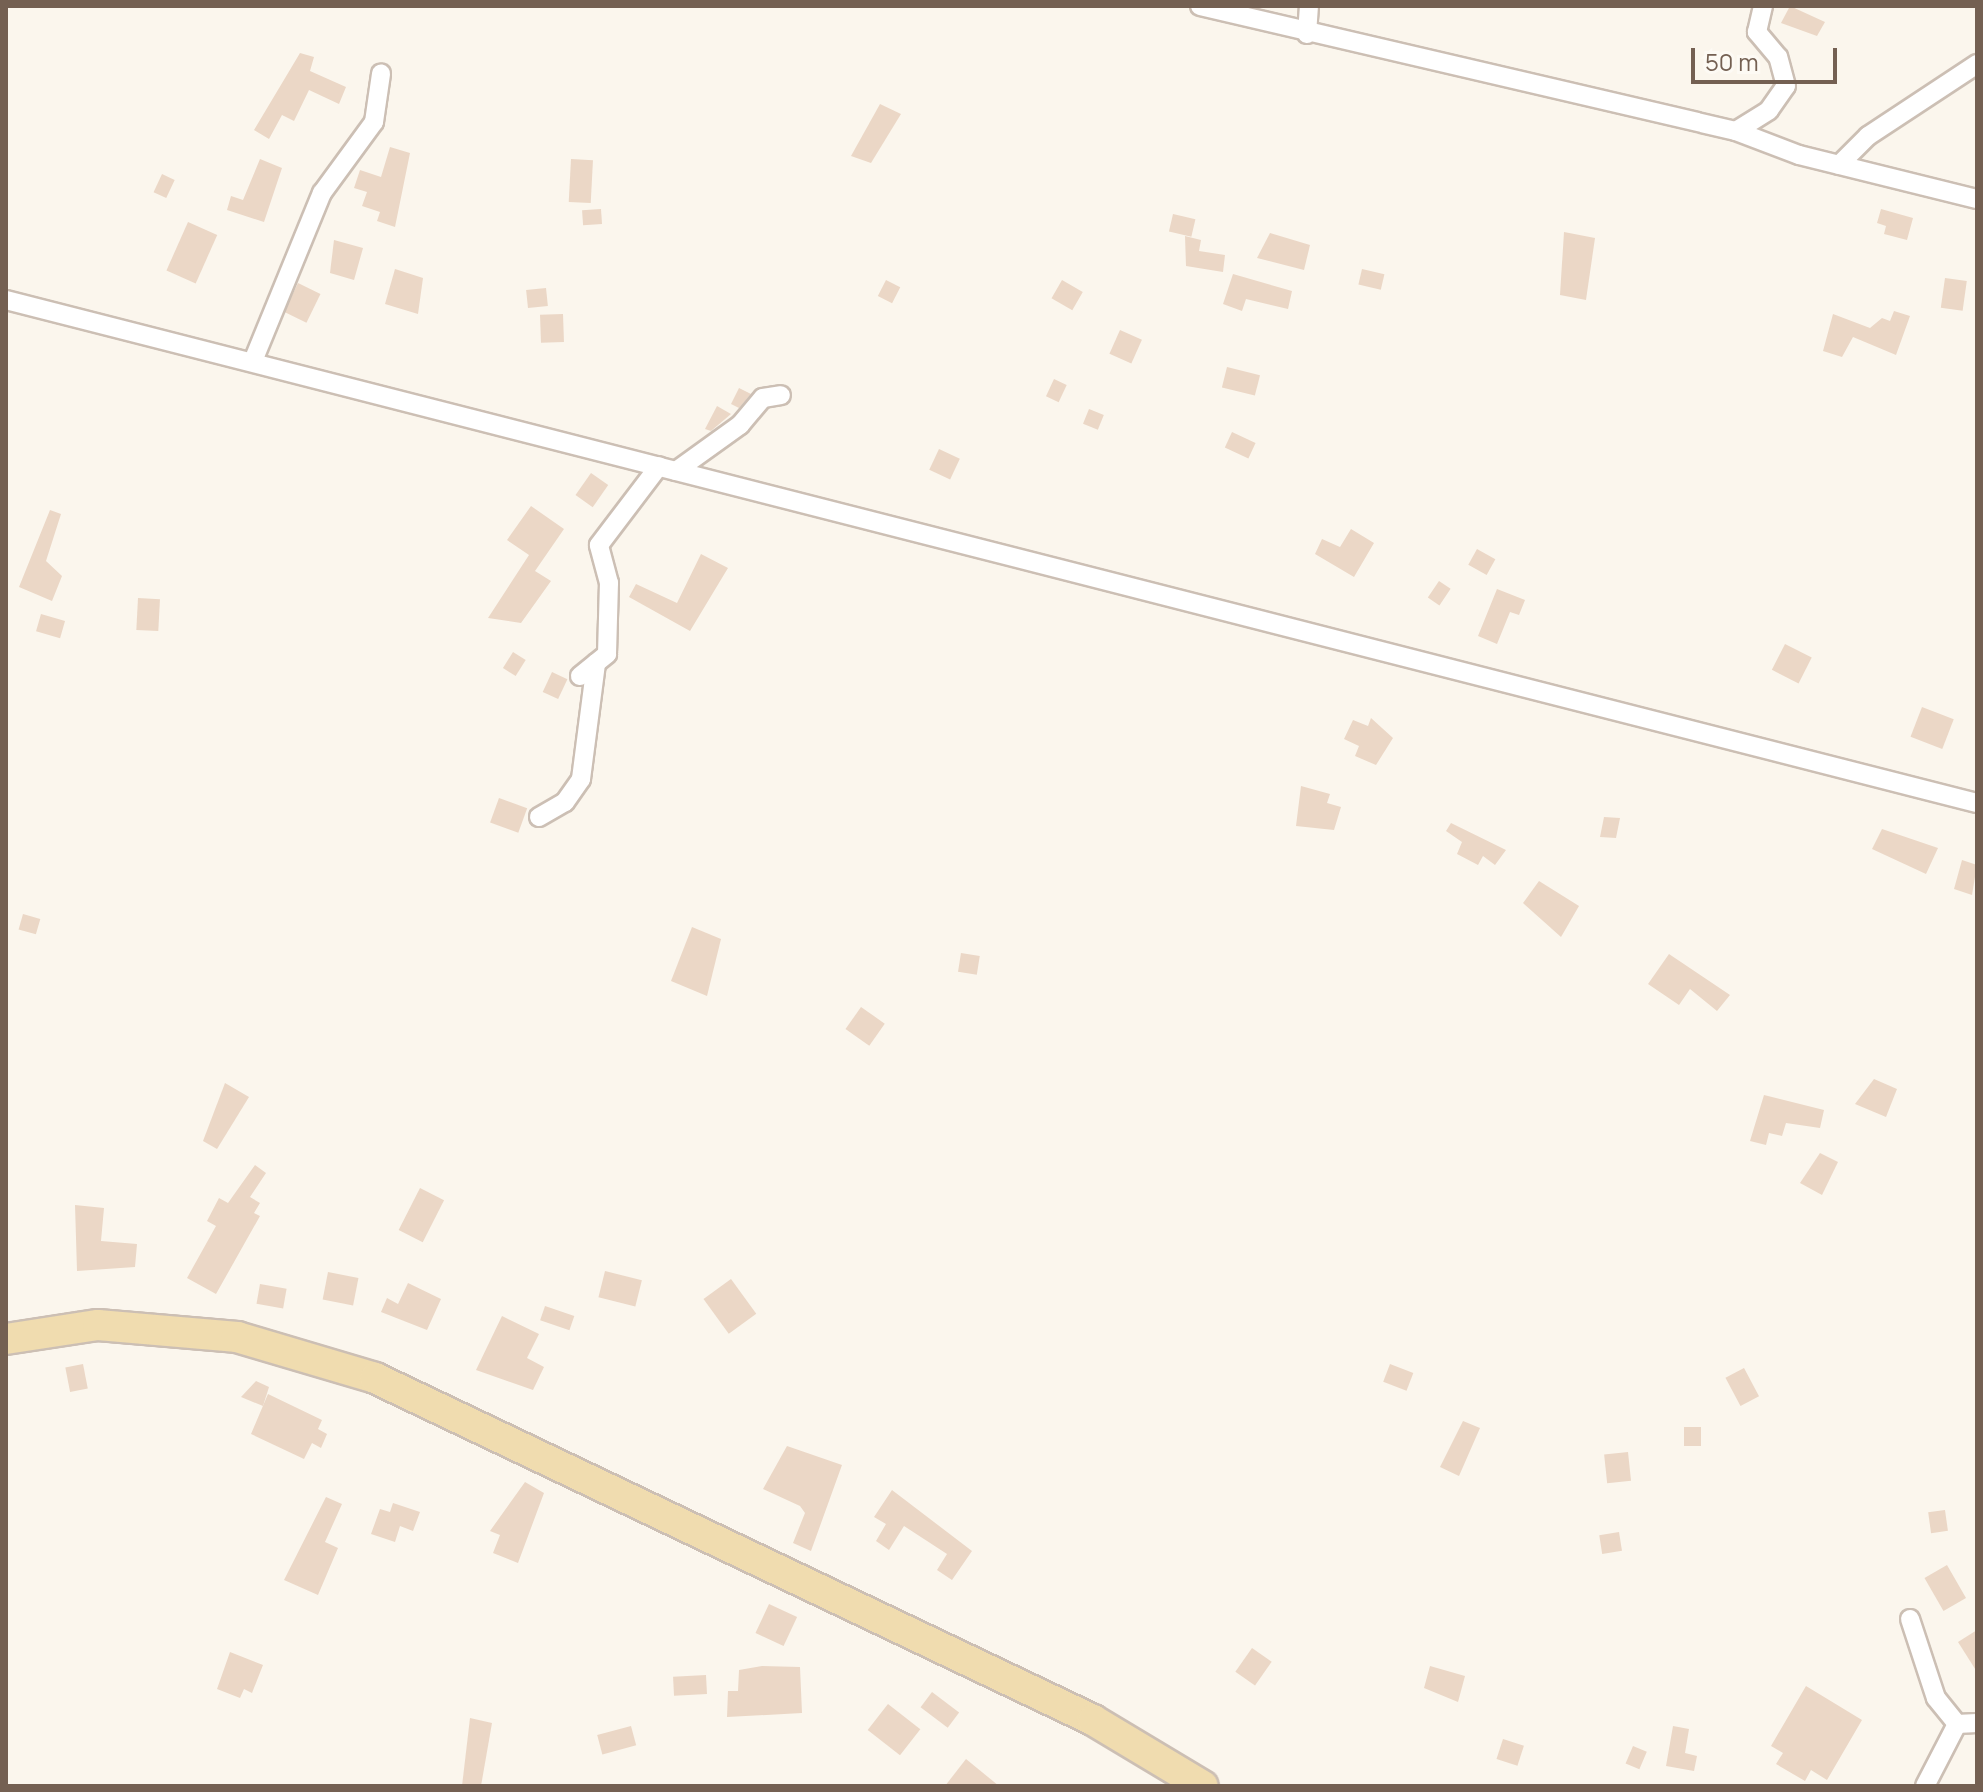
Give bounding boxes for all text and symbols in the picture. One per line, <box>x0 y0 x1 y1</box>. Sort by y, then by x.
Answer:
scale bar <box>1695 32 1841 82</box>
text: 50 m <box>1705 45 1759 78</box>

